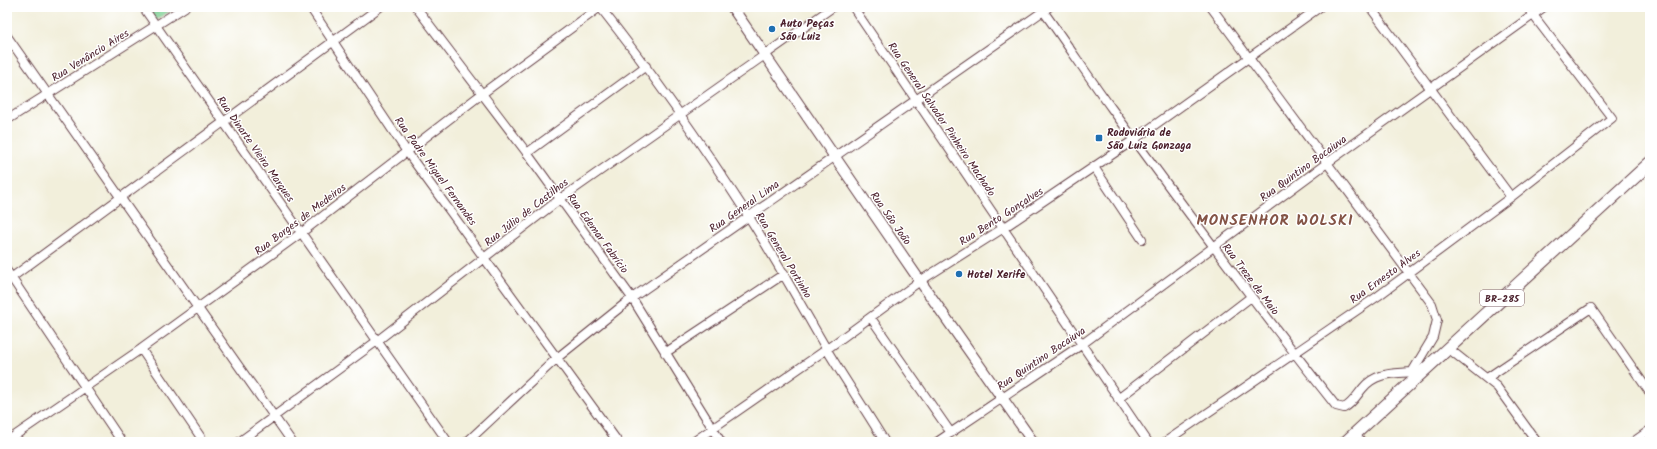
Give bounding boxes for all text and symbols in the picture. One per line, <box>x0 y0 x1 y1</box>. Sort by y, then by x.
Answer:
place label: Auto Peças São Luiz <box>780 15 835 46</box>
marker: Auto Peças São Luiz <box>767 24 777 34</box>
street label: Rua Venâncio Aires <box>48 25 133 87</box>
street label: Rua General Salvador Pinheiro Machado <box>883 39 1000 200</box>
street label: Rua Dinarte Vieira Marques <box>212 93 299 207</box>
street label: Rua Padre Miguel Fernandes <box>389 113 481 230</box>
place label: Rodoviária de São Luiz Gonzaga <box>1107 124 1192 155</box>
street label: Rua Quintino Bocaiuva <box>1256 131 1351 207</box>
marker: Rodoviária de São Luiz Gonzaga <box>1094 133 1104 143</box>
street label: Rua Júlio de Castilhos <box>481 174 573 252</box>
street label: Rua General Lima <box>706 176 783 238</box>
street label: Rua Borges de Medeiros <box>251 179 351 260</box>
street label: Rua Bento Gonçalves <box>956 183 1048 251</box>
street label: Rua São João <box>865 188 915 249</box>
street label: Rua Edemar Fabrício <box>562 190 633 278</box>
street label: Rua General Portinho <box>750 209 816 302</box>
district label: MONSENHOR WOLSKI <box>1196 209 1354 233</box>
street label: Rua Treze de Maio <box>1217 240 1283 319</box>
street label: Rua Ernesto Alves <box>1346 245 1425 309</box>
place label: Hotel Xerife <box>967 266 1026 284</box>
marker: Hotel Xerife <box>954 269 964 279</box>
road number: BR-285 <box>1480 290 1524 306</box>
street label: Rua Quintino Bocaiuva <box>993 322 1090 395</box>

